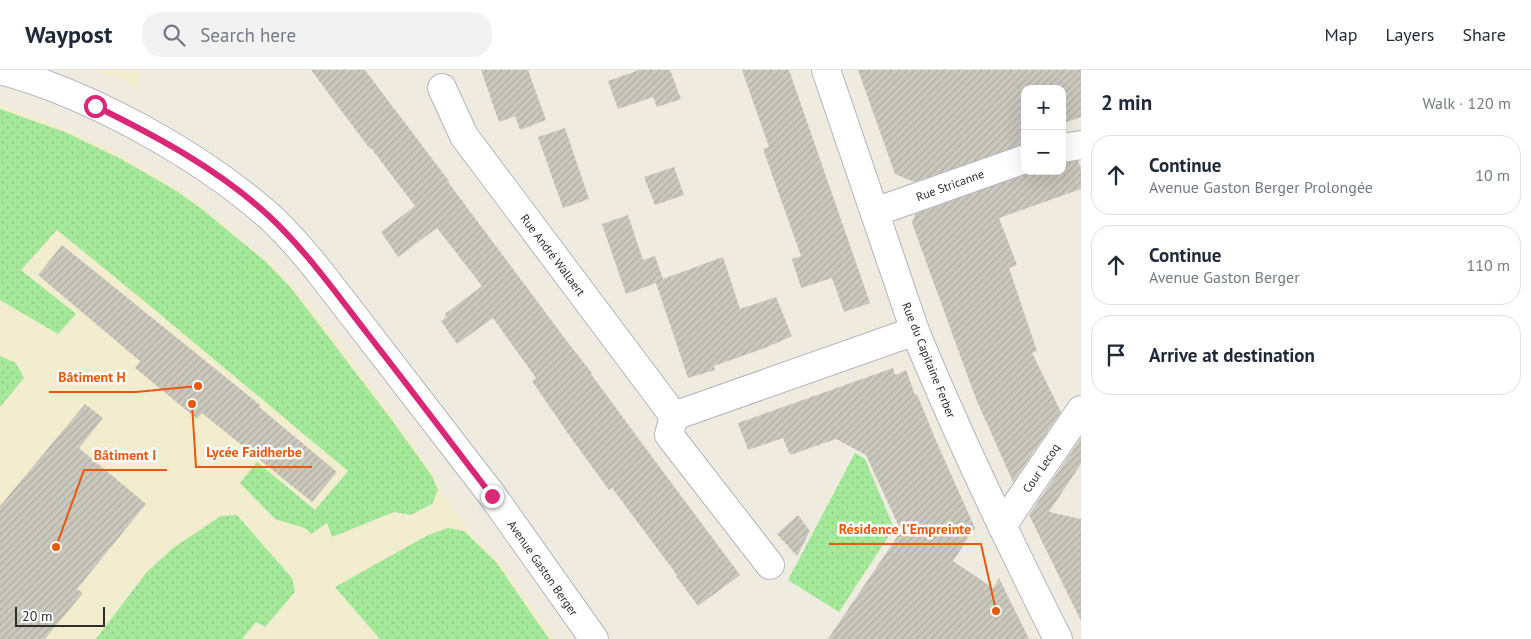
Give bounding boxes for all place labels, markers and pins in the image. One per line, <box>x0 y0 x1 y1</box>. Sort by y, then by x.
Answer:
callout: Bâtiment H <box>49 363 136 392</box>
callout: Lycée Faidherbe <box>196 438 312 467</box>
callout: Bâtiment I <box>84 441 167 470</box>
callout: Résidence l'Empreinte <box>829 515 981 544</box>

